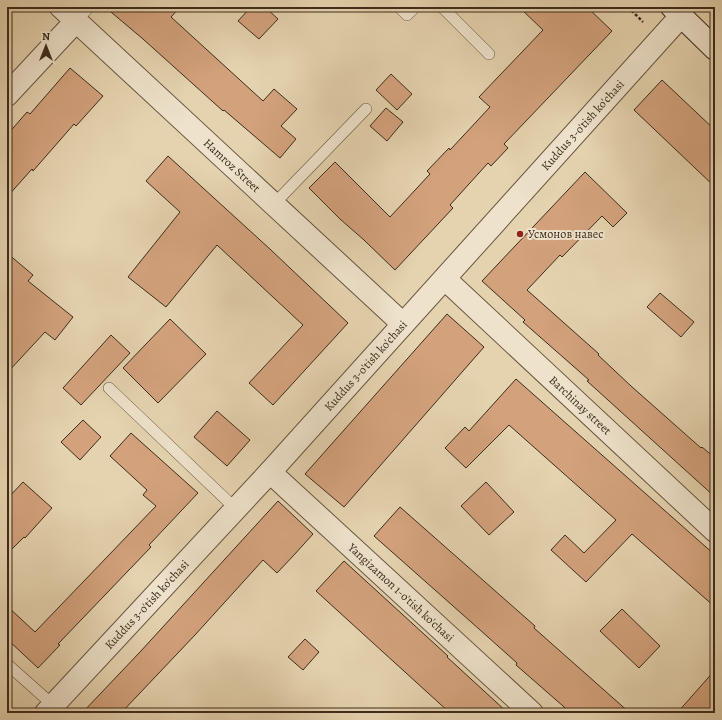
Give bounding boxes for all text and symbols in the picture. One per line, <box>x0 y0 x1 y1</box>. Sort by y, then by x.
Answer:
north arrow <box>26 26 66 66</box>
text: N <box>42 29 50 44</box>
street label: Kuddus 3-o'tish ko'chasi <box>538 76 628 174</box>
street label: Hamroz Street <box>200 135 264 196</box>
place label: Усмонов навес <box>528 226 603 242</box>
marker: Усмонов навес <box>515 229 525 239</box>
street label: Kuddus 3-o'tish ko'chasi <box>321 317 411 415</box>
street label: Barchinay street <box>546 372 615 438</box>
street label: Yangizamon 1-o'tish ko'chasi <box>344 539 458 645</box>
street label: Kuddus 3-o'tish ko'chasi <box>101 556 192 653</box>

